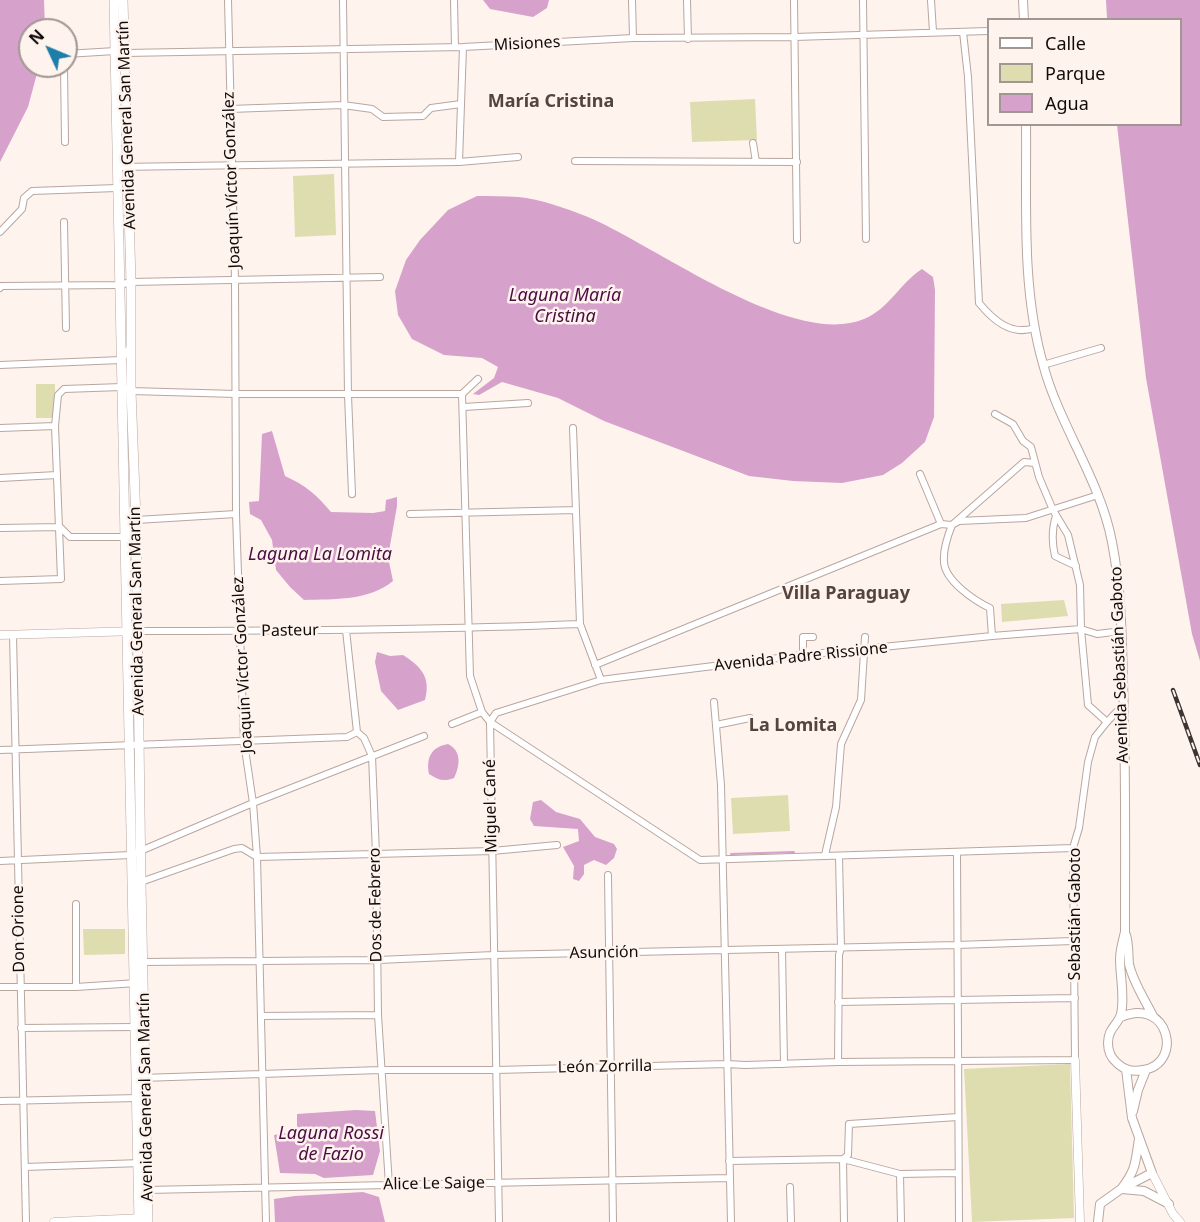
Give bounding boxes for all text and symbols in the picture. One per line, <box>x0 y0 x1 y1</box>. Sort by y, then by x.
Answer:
north arrow <box>18 18 78 78</box>
legend <box>987 18 1182 126</box>
street label: Avenida General San Martín <box>114 20 140 230</box>
text: N <box>24 25 49 49</box>
text: Calle <box>1045 31 1086 55</box>
street label: Misiones <box>493 33 561 55</box>
text: Parque <box>1045 61 1105 85</box>
street label: Joaquín Víctor González <box>219 91 245 269</box>
district label: María Cristina <box>488 91 614 113</box>
text: Agua <box>1045 91 1089 115</box>
water label: Laguna María Cristina <box>509 285 621 328</box>
street label: Avenida General San Martín <box>126 506 148 716</box>
water label: Laguna La Lomita <box>248 544 392 566</box>
street label: Avenida Sebastián Gaboto <box>1107 566 1133 764</box>
street label: Joaquín Víctor González <box>229 576 257 754</box>
district label: Villa Paraguay <box>782 583 910 605</box>
street label: Pasteur <box>261 621 319 641</box>
street label: Avenida Padre Rissione <box>713 638 889 676</box>
district label: La Lomita <box>749 715 837 737</box>
street label: Miguel Cané <box>481 759 501 853</box>
street label: Dos de Febrero <box>365 848 387 962</box>
street label: Sebastián Gaboto <box>1065 848 1085 980</box>
street label: Don Orione <box>9 885 29 973</box>
street label: Asunción <box>569 943 639 963</box>
street label: Avenida General San Martín <box>135 992 157 1202</box>
street label: León Zorrilla <box>558 1057 652 1077</box>
water label: Laguna Rossi de Fazio <box>278 1123 384 1166</box>
street label: Alice Le Saige <box>383 1174 485 1194</box>

